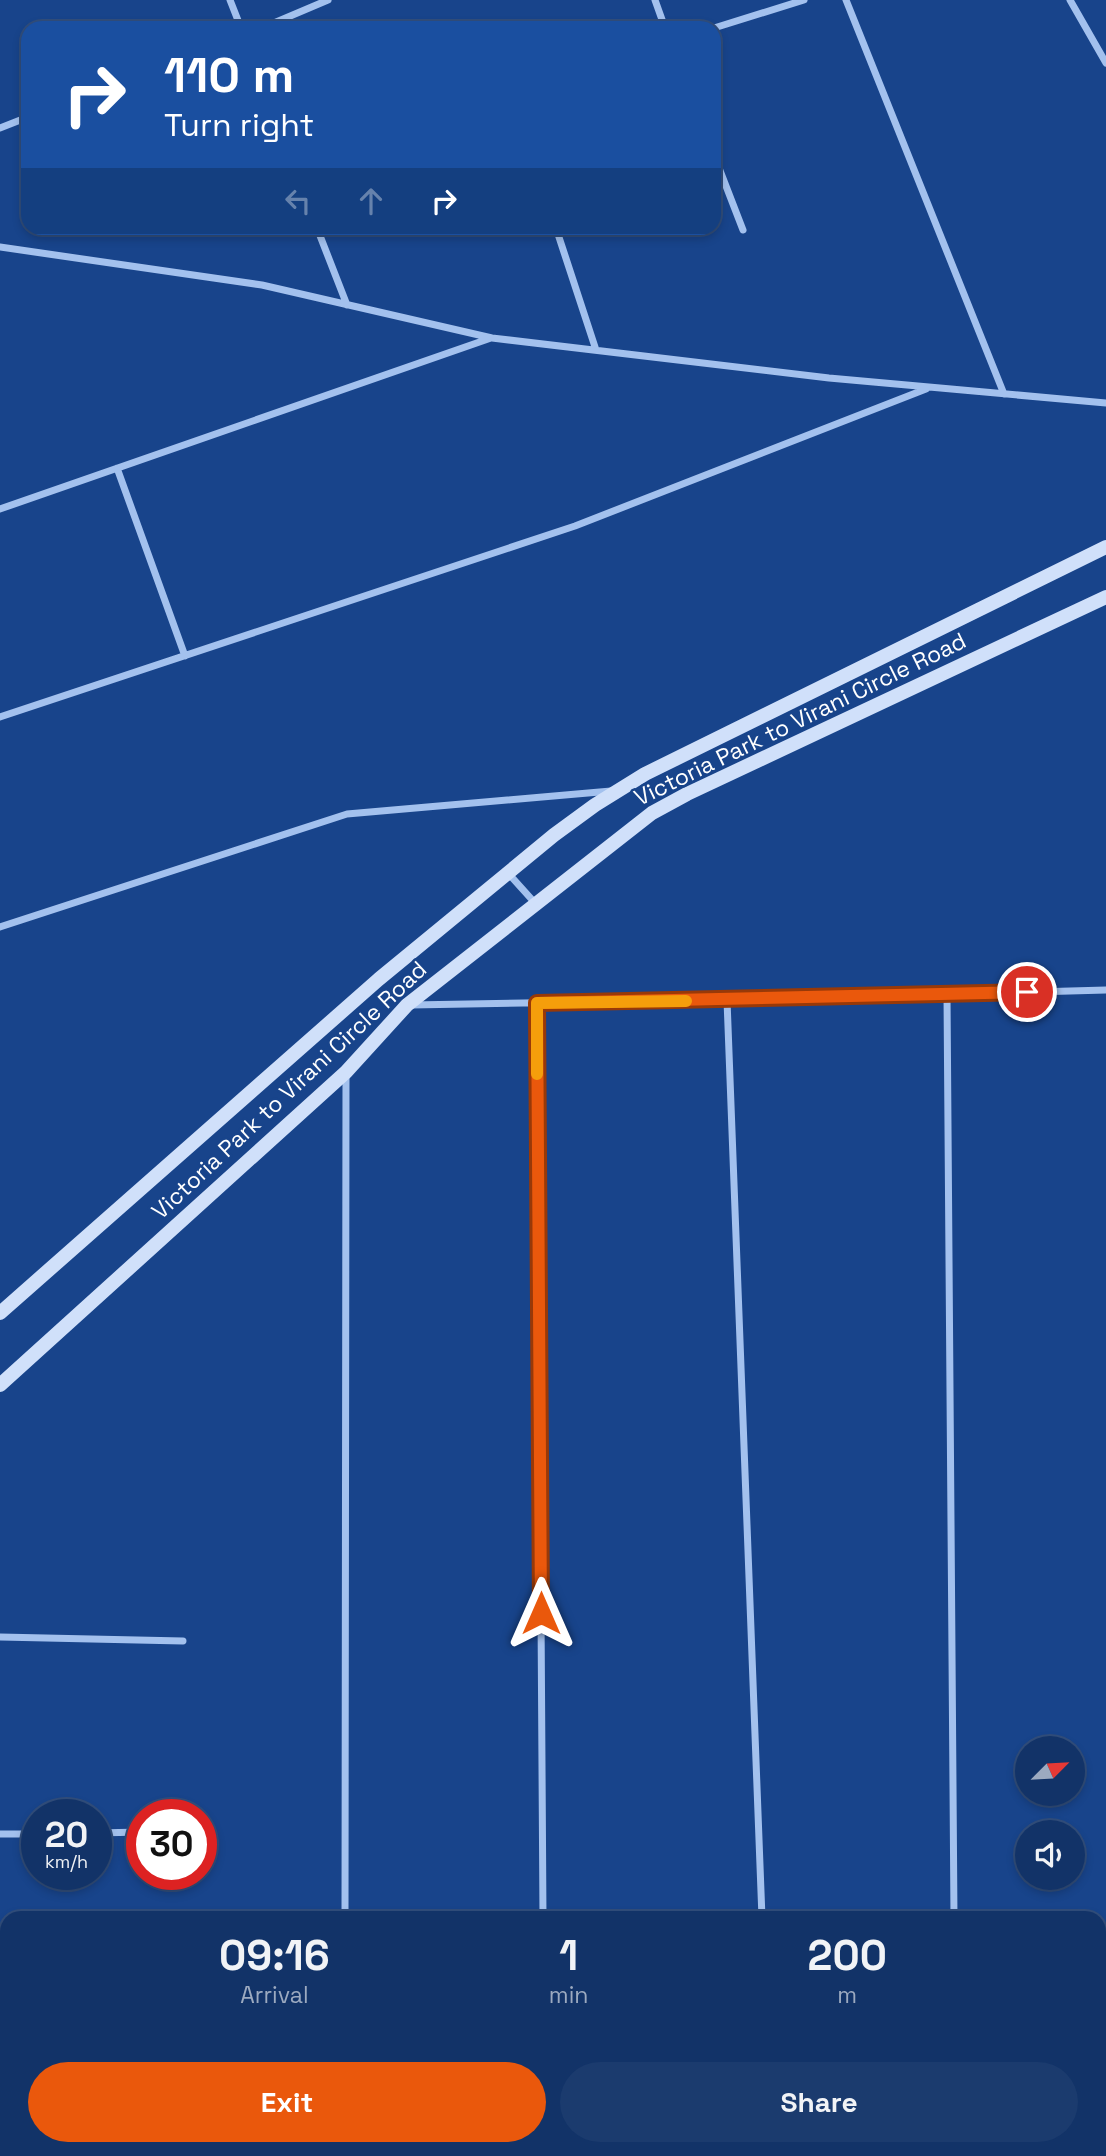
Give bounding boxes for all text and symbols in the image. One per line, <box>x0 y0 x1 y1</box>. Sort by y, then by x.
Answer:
text: 110 m <box>164 44 294 106</box>
icon: right <box>49 49 140 140</box>
text: Turn right <box>164 105 314 145</box>
icon: left <box>279 182 317 220</box>
icon: ahead <box>352 182 390 220</box>
icon: right <box>425 182 463 220</box>
street label: Victoria Park to Virani Circle Road <box>629 625 971 813</box>
street label: Victoria Park to Virani Circle Road <box>145 954 433 1226</box>
pin <box>997 962 1057 1022</box>
icon: arrive <box>1008 973 1046 1011</box>
position arrow <box>504 1576 578 1650</box>
north arrow <box>1015 1736 1085 1806</box>
map controls <box>1015 1736 1085 1890</box>
speed limit sign: 30 <box>126 1799 217 1890</box>
text: 20 <box>45 1813 88 1857</box>
button: sound <box>1015 1820 1085 1890</box>
text: km/h <box>45 1850 88 1873</box>
text: 09:16 <box>219 1929 330 1982</box>
text: 1 <box>559 1929 578 1982</box>
text: 200 <box>807 1929 887 1982</box>
text: Arrival <box>240 1980 309 2010</box>
text: min <box>549 1980 588 2010</box>
text: m <box>837 1980 857 2010</box>
button: Exit <box>28 2062 546 2142</box>
button: Share <box>560 2062 1078 2142</box>

